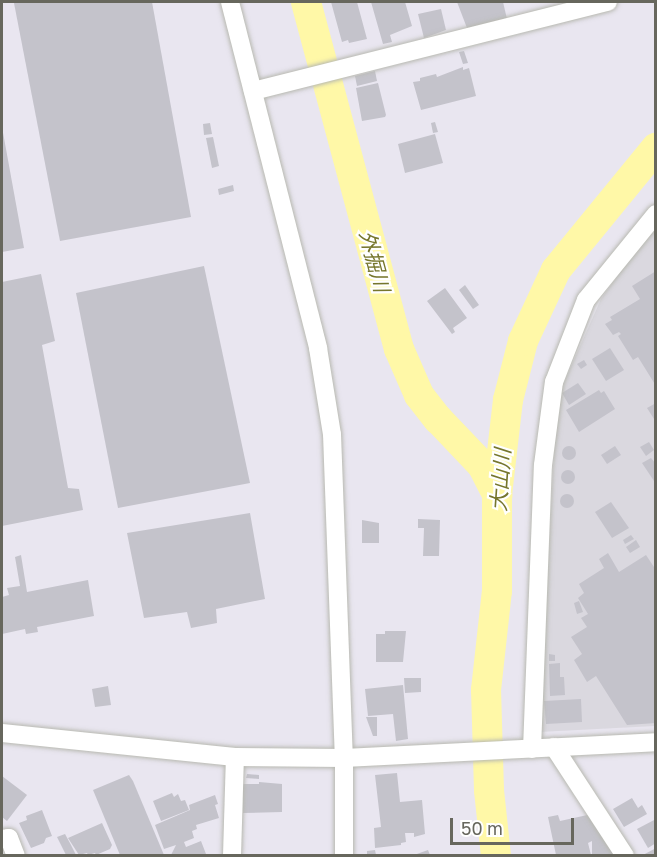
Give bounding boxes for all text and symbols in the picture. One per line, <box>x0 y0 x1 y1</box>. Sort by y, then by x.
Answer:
water label: 外掘川 <box>355 227 395 295</box>
water label: 大山川 <box>485 448 515 512</box>
scale bar <box>453 806 578 844</box>
text: 50 m <box>461 817 503 839</box>

